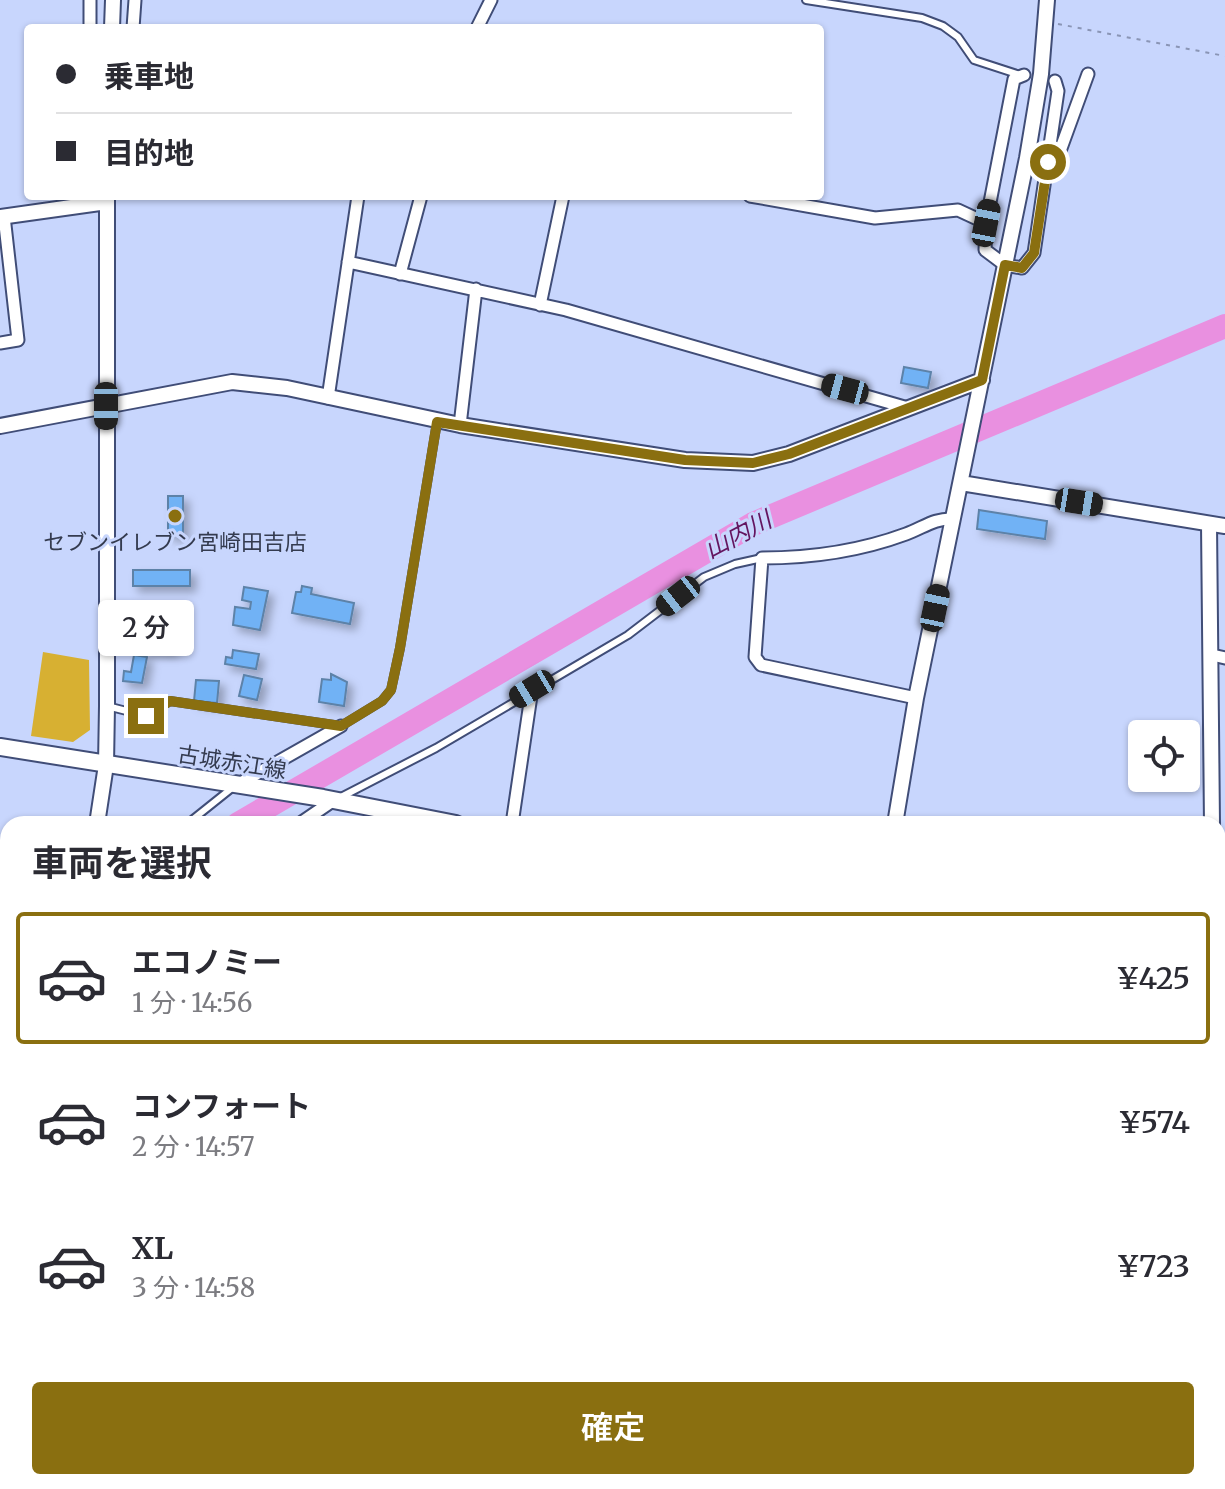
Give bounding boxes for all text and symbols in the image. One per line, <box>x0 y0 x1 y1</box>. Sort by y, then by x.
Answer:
text: 乗車地 <box>104 57 194 95</box>
text: 目的地 <box>104 134 194 172</box>
route start <box>1030 144 1066 180</box>
car <box>970 197 1002 249</box>
car <box>819 371 871 407</box>
car <box>94 382 118 430</box>
car <box>1053 486 1105 518</box>
water label: 山内川 <box>699 503 779 565</box>
marker: セブンイレブン宮崎田吉店 <box>166 507 184 525</box>
place label: セブンイレブン宮崎田吉店 <box>43 528 307 556</box>
car <box>652 572 704 620</box>
car <box>918 582 952 634</box>
callout: 2 分 <box>98 600 194 656</box>
text: 2 分 <box>122 611 170 644</box>
car <box>505 666 559 712</box>
route end <box>128 698 164 734</box>
map controls <box>1128 720 1200 792</box>
button: locate <box>1128 720 1200 792</box>
street label: 古城赤江線 <box>175 740 289 784</box>
text: 車両を選択 <box>32 841 212 886</box>
icon: car <box>36 942 108 1014</box>
text: エコノミー <box>132 943 282 981</box>
text: ¥425 <box>1116 959 1190 997</box>
text: 1 分 · 14:56 <box>132 986 252 1019</box>
icon: car <box>36 1086 108 1158</box>
text: コンフォート <box>132 1087 311 1125</box>
text: ¥574 <box>1118 1103 1190 1141</box>
text: 2 分 · 14:57 <box>132 1130 255 1163</box>
text: XL <box>132 1229 173 1267</box>
icon: car <box>36 1230 108 1302</box>
text: ¥723 <box>1116 1247 1190 1285</box>
text: 3 分 · 14:58 <box>132 1271 255 1304</box>
button: 確定 <box>32 1382 1194 1474</box>

